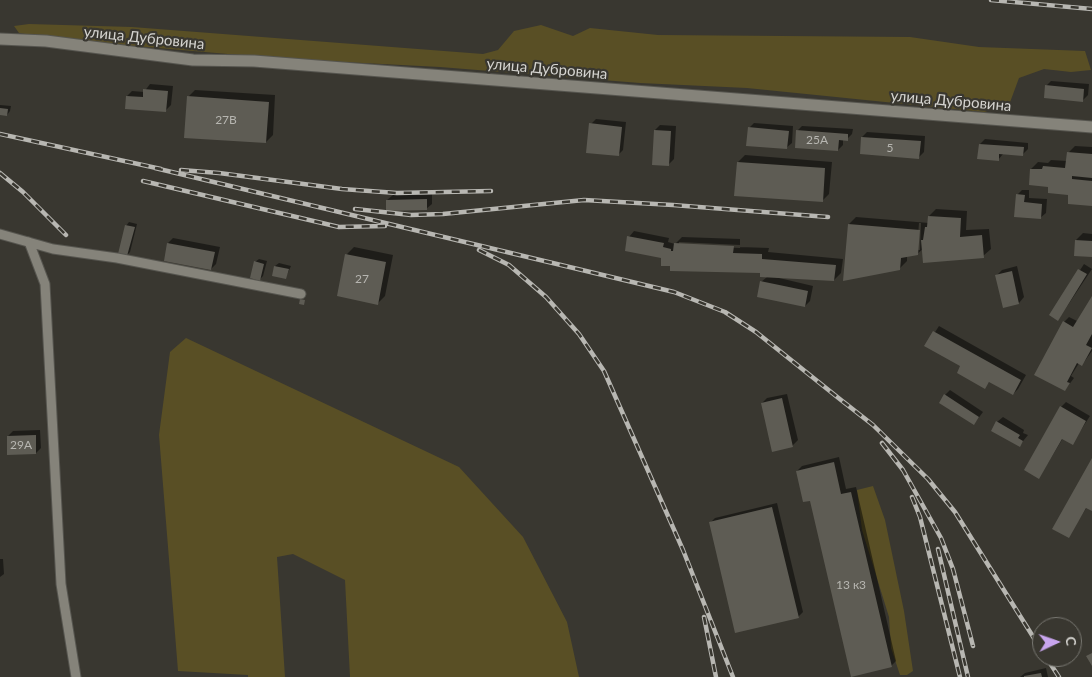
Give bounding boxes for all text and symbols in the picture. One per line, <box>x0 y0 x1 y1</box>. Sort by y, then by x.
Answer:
street label: улица Дубровина <box>83 23 205 53</box>
street label: улица Дубровина <box>486 55 608 83</box>
street label: улица Дубровина <box>890 87 1012 115</box>
house number: 27В <box>215 113 237 127</box>
house number: 25А <box>806 133 828 147</box>
house number: 5 <box>887 141 893 155</box>
house number: 27 <box>355 272 369 286</box>
house number: 29А <box>10 438 32 452</box>
house number: 13 к3 <box>836 578 866 592</box>
north arrow <box>1032 617 1082 667</box>
text: С <box>1063 636 1080 646</box>

